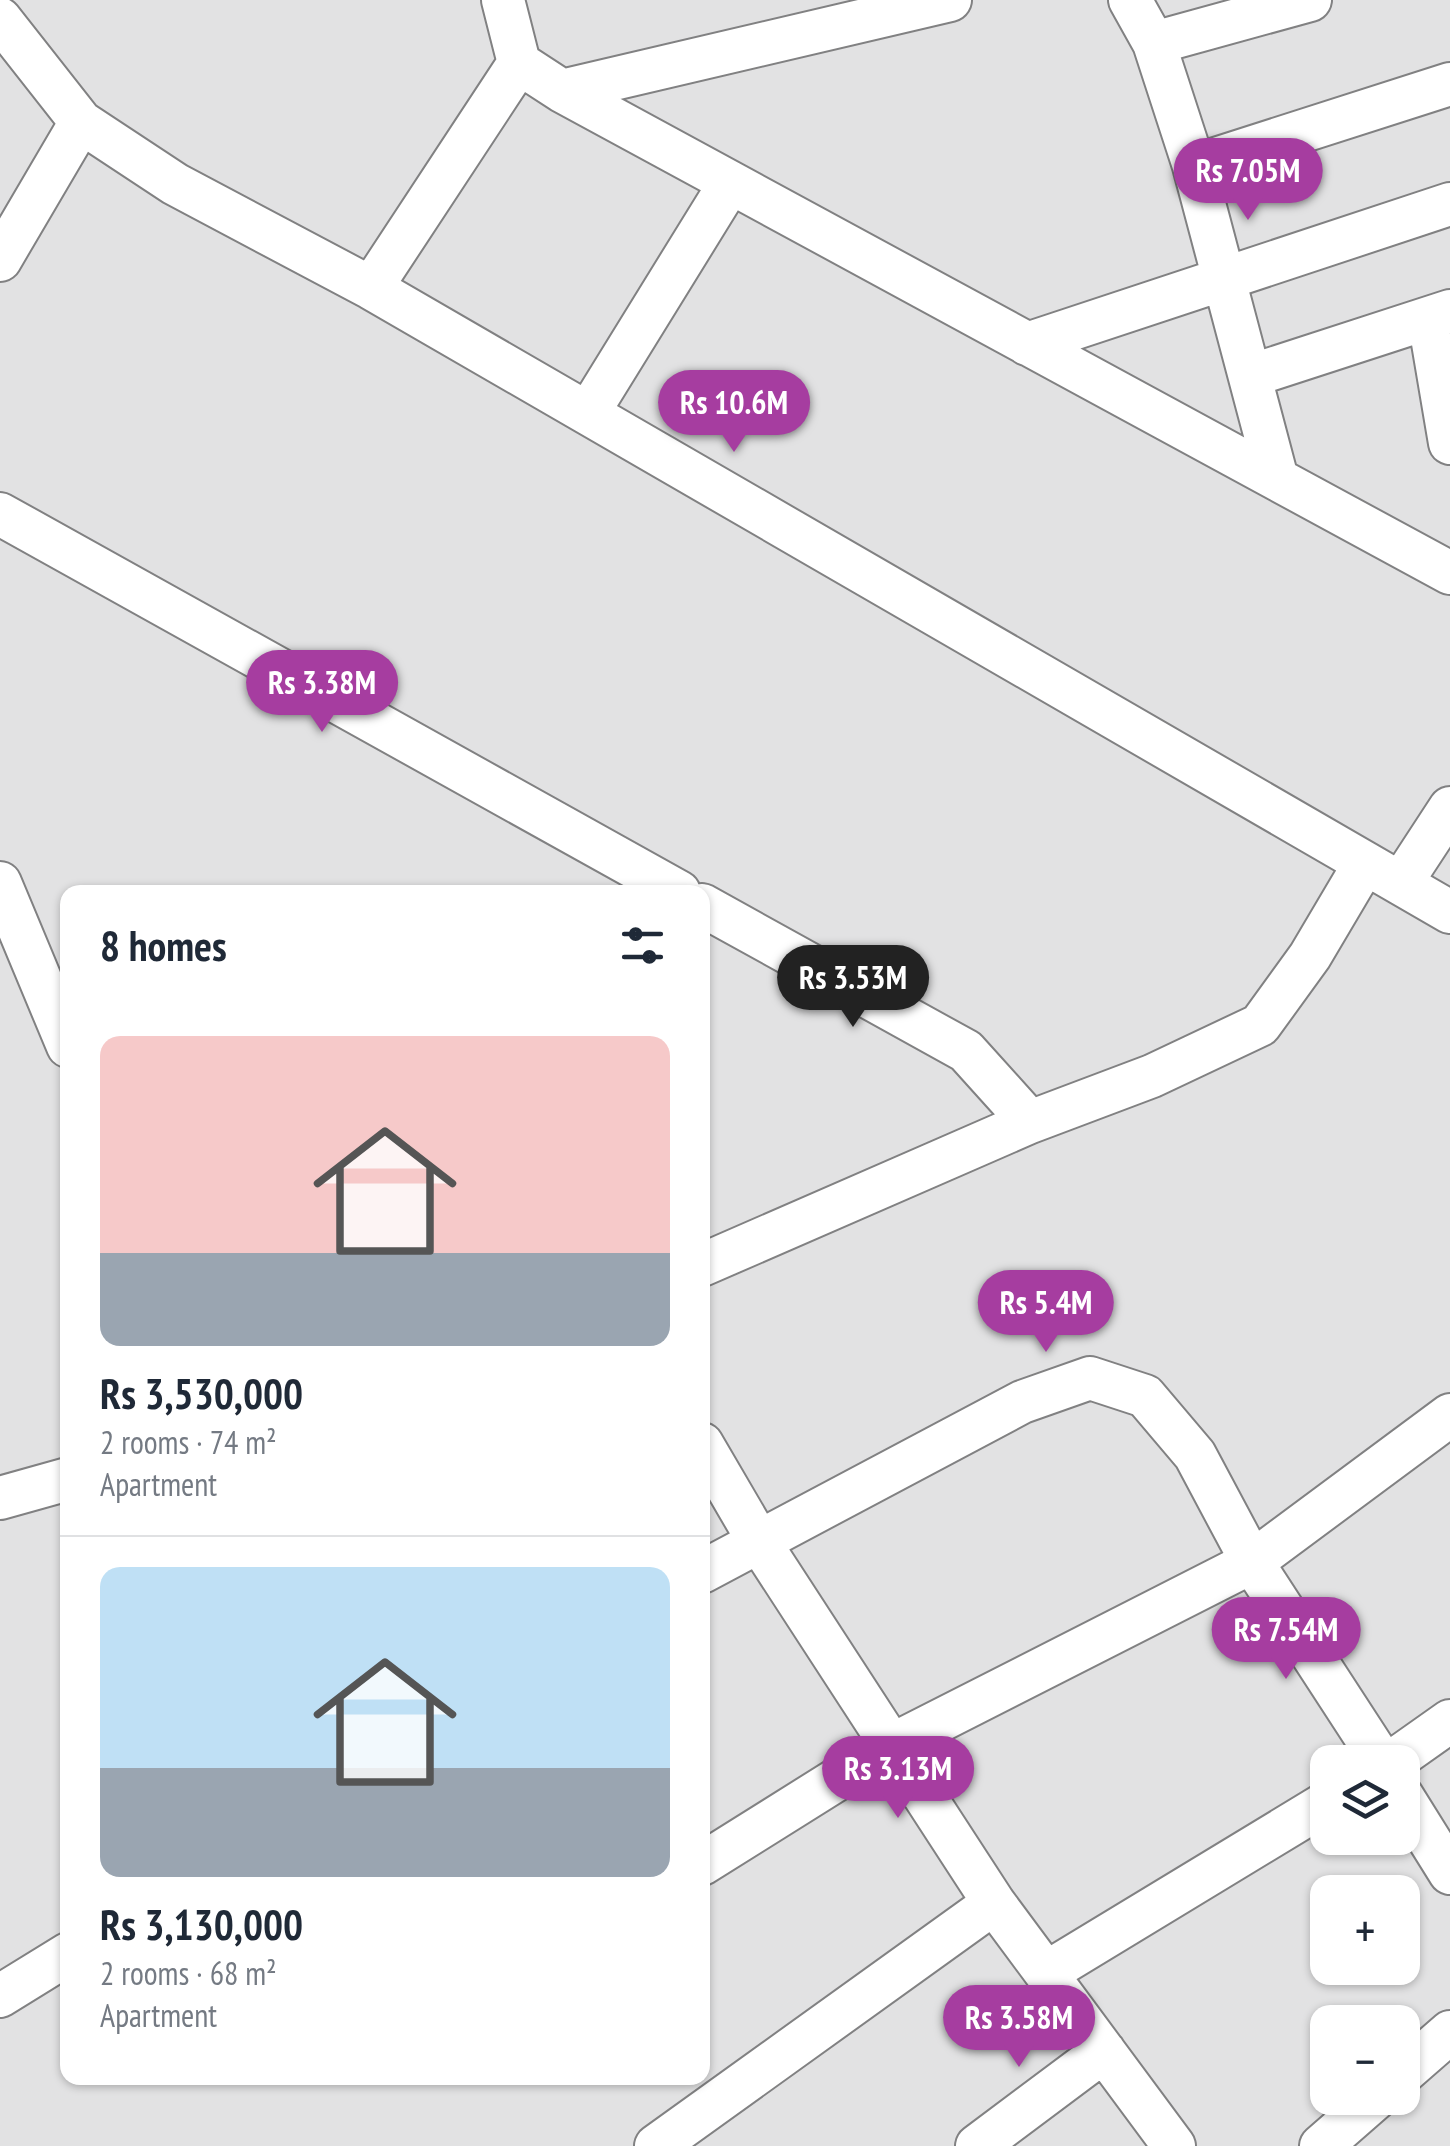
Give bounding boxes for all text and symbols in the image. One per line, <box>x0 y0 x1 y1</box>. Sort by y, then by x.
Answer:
pin: Rs 7.05M <box>1145 138 1351 223</box>
text: Rs 7.05M <box>1196 149 1300 191</box>
pin: Rs 10.6M <box>631 370 837 455</box>
text: Rs 10.6M <box>680 381 788 423</box>
pin: Rs 3.38M <box>219 650 425 735</box>
text: Rs 3.38M <box>268 661 376 703</box>
text: 8 homes <box>100 918 227 973</box>
icon: filters <box>615 918 670 973</box>
pin: Rs 3.53M <box>750 945 956 1030</box>
text: Rs 3.53M <box>799 956 907 998</box>
icon: home <box>295 1101 475 1281</box>
pin: Rs 5.4M <box>954 1270 1138 1355</box>
text: Rs 5.4M <box>1000 1281 1092 1323</box>
text: Rs 3,530,000 <box>100 1366 303 1421</box>
text: 2 rooms · 74 m² <box>100 1421 277 1463</box>
text: Apartment <box>100 1463 217 1505</box>
pin: Rs 7.54M <box>1183 1597 1389 1682</box>
text: Rs 7.54M <box>1234 1608 1338 1650</box>
icon: home <box>295 1632 475 1812</box>
pin: Rs 3.13M <box>795 1736 1001 1821</box>
map controls <box>1310 1745 1420 2115</box>
button: layers <box>1310 1745 1420 1855</box>
text: Rs 3.13M <box>844 1747 952 1789</box>
button: + <box>1310 1875 1420 1985</box>
text: Rs 3,130,000 <box>100 1897 303 1952</box>
text: 2 rooms · 68 m² <box>100 1952 277 1994</box>
pin: Rs 3.58M <box>916 1985 1122 2070</box>
text: Apartment <box>100 1994 217 2036</box>
text: Rs 3.58M <box>965 1996 1073 2038</box>
button: − <box>1310 2005 1420 2115</box>

